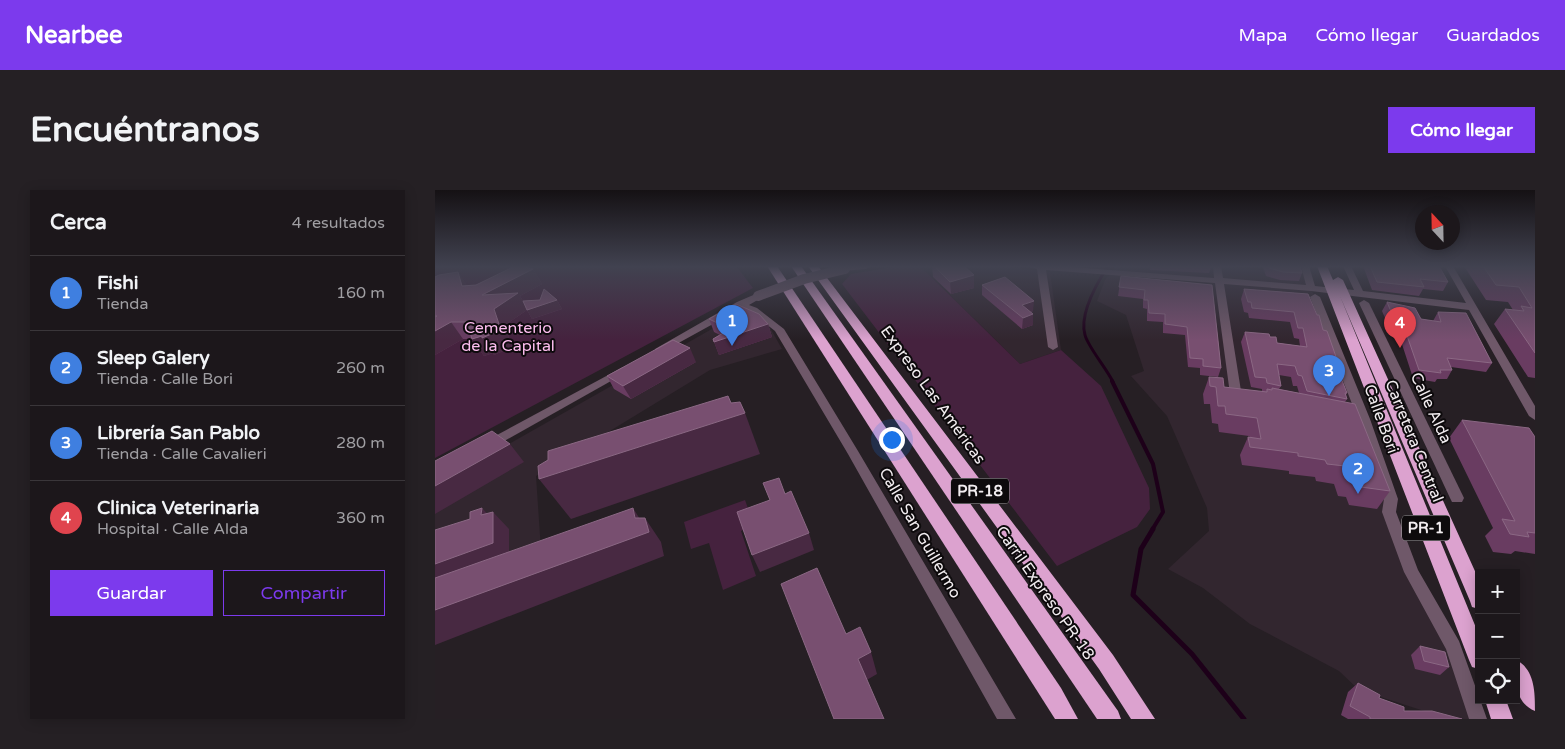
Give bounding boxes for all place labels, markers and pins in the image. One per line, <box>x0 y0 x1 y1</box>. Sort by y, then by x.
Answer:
pin: 1 <box>716 305 748 346</box>
pin: 4 <box>1384 307 1416 348</box>
pin: 3 <box>1313 355 1345 396</box>
pin: 2 <box>1342 453 1374 494</box>

